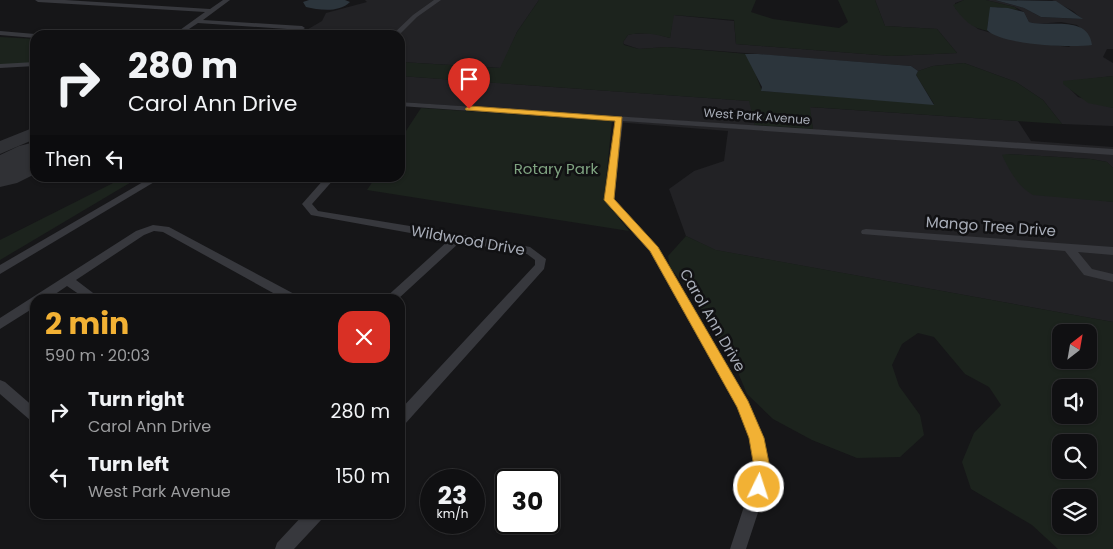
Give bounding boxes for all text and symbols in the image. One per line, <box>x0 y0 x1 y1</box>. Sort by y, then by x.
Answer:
text: 280 m <box>128 41 238 90</box>
icon: right <box>45 50 110 115</box>
pin <box>448 58 490 109</box>
icon: arrive <box>455 65 483 93</box>
text: Carol Ann Drive <box>128 88 297 119</box>
street label: West Park Avenue <box>703 104 811 128</box>
icon: left <box>101 145 129 173</box>
text: Then <box>45 146 91 173</box>
park label: Rotary Park <box>514 158 599 179</box>
street label: Mango Tree Drive <box>925 211 1057 241</box>
street label: Wildwood Drive <box>409 220 527 260</box>
street label: Carol Ann Drive <box>675 265 751 375</box>
text: 2 min <box>45 302 129 345</box>
button: close <box>338 311 390 363</box>
north arrow <box>1052 324 1098 369</box>
map controls <box>1052 324 1097 534</box>
text: 590 m · 20:03 <box>45 344 150 367</box>
button: sound <box>1052 379 1097 424</box>
text: Turn right <box>88 386 184 413</box>
icon: right <box>45 398 73 426</box>
text: 280 m <box>331 398 390 425</box>
text: Carol Ann Drive <box>88 415 211 438</box>
button: search <box>1052 434 1097 479</box>
text: Turn left <box>88 451 169 478</box>
position arrow <box>732 460 784 512</box>
icon: left <box>45 463 73 491</box>
text: 150 m <box>335 463 390 490</box>
speed limit sign: 30 <box>495 469 560 534</box>
text: 23 <box>438 478 467 513</box>
text: West Park Avenue <box>88 480 231 503</box>
button: layers <box>1052 489 1097 534</box>
text: km/h <box>437 505 468 522</box>

